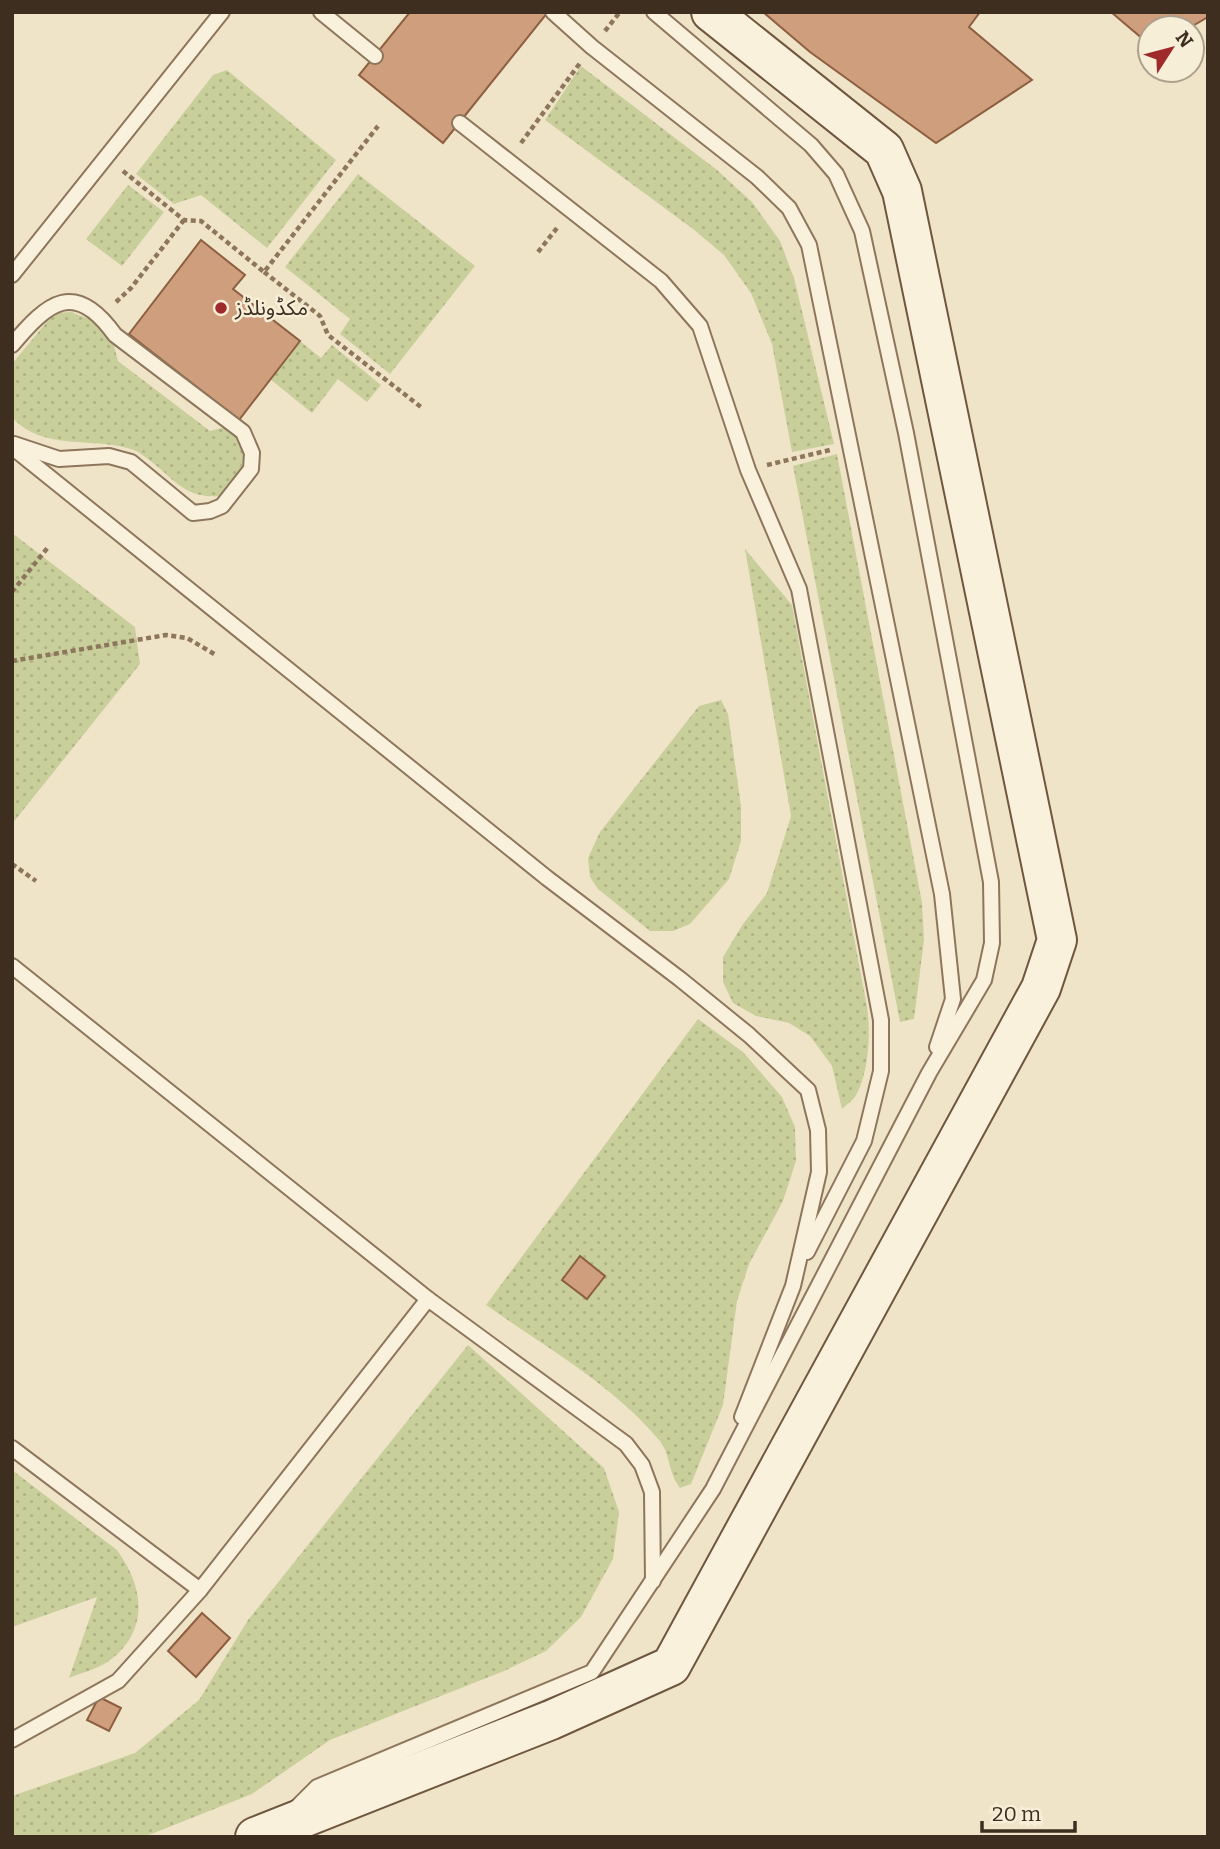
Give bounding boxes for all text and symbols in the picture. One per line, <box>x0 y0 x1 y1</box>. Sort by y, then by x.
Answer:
north arrow <box>1136 14 1206 84</box>
text: N <box>1171 27 1198 52</box>
place label: مکڈونلڈز <box>234 295 308 321</box>
marker: مکڈونلڈز <box>213 300 229 316</box>
scale bar <box>982 1790 1075 1834</box>
text: 20 m <box>992 1801 1041 1827</box>

